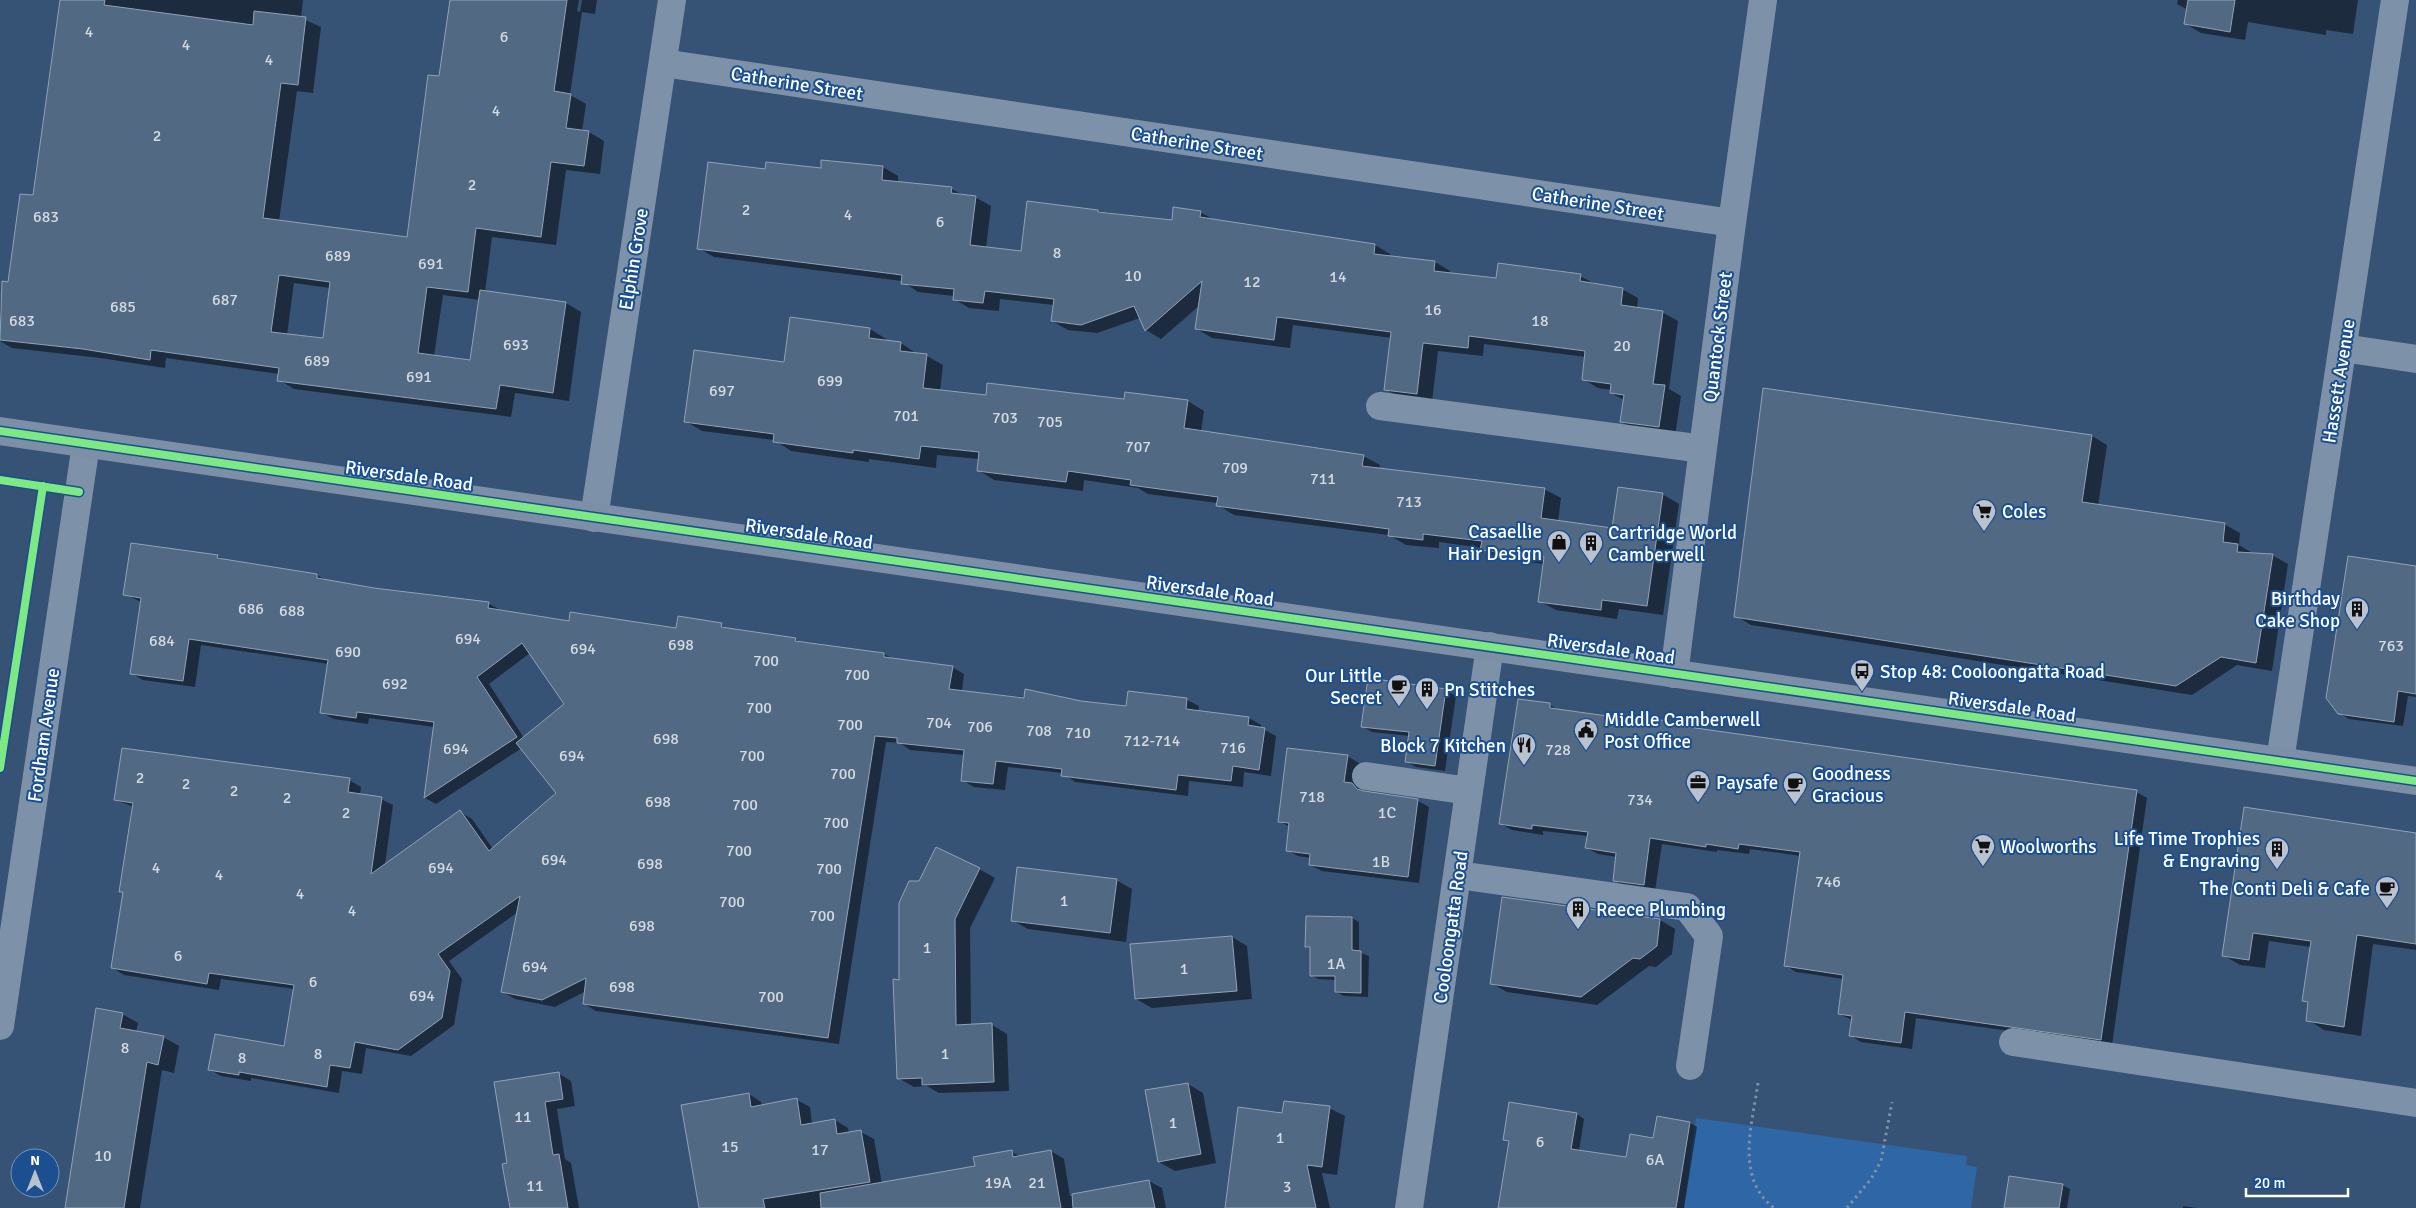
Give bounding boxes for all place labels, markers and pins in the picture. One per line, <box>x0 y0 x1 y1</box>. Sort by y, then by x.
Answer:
supermarket icon: Coles <box>1971 498 1997 532</box>
place label: Coles <box>2002 500 2046 524</box>
place label: Casaellie Hair Design <box>1447 520 1542 566</box>
place label: Cartridge World Camberwell <box>1608 521 1737 567</box>
shop icon: Casaellie Hair Design <box>1546 529 1572 563</box>
building icon: Cartridge World Camberwell <box>1578 530 1604 564</box>
place label: Birthday Cake Shop <box>2255 587 2340 633</box>
building icon: Birthday Cake Shop <box>2344 596 2370 630</box>
bus stop icon: Stop 48: Cooloongatta Road <box>1849 658 1875 692</box>
place label: Stop 48: Cooloongatta Road <box>1880 660 2105 684</box>
place label: Our Little Secret <box>1305 664 1382 710</box>
cafe icon: Our Little Secret <box>1386 673 1412 707</box>
building icon: Pn Stitches <box>1414 676 1440 710</box>
place label: Pn Stitches <box>1444 678 1535 702</box>
place label: Middle Camberwell Post Office <box>1604 708 1761 754</box>
public building icon: Middle Camberwell Post Office <box>1573 717 1599 751</box>
restaurant icon: Block 7 Kitchen <box>1511 732 1537 766</box>
place label: Block 7 Kitchen <box>1380 734 1506 758</box>
place label: Goodness Gracious <box>1812 762 1891 808</box>
office icon: Paysafe <box>1685 769 1711 803</box>
place label: Paysafe <box>1716 771 1778 795</box>
cafe icon: Goodness Gracious <box>1782 771 1808 805</box>
place label: Life Time Trophies & Engraving <box>2114 827 2260 873</box>
supermarket icon: Woolworths <box>1970 833 1996 867</box>
place label: Woolworths <box>2000 835 2097 859</box>
building icon: Life Time Trophies & Engraving <box>2264 836 2290 870</box>
cafe icon: The Conti Deli & Cafe <box>2374 875 2400 909</box>
place label: The Conti Deli & Cafe <box>2200 877 2370 901</box>
building icon: Reece Plumbing <box>1565 896 1591 930</box>
place label: Reece Plumbing <box>1596 898 1726 922</box>

